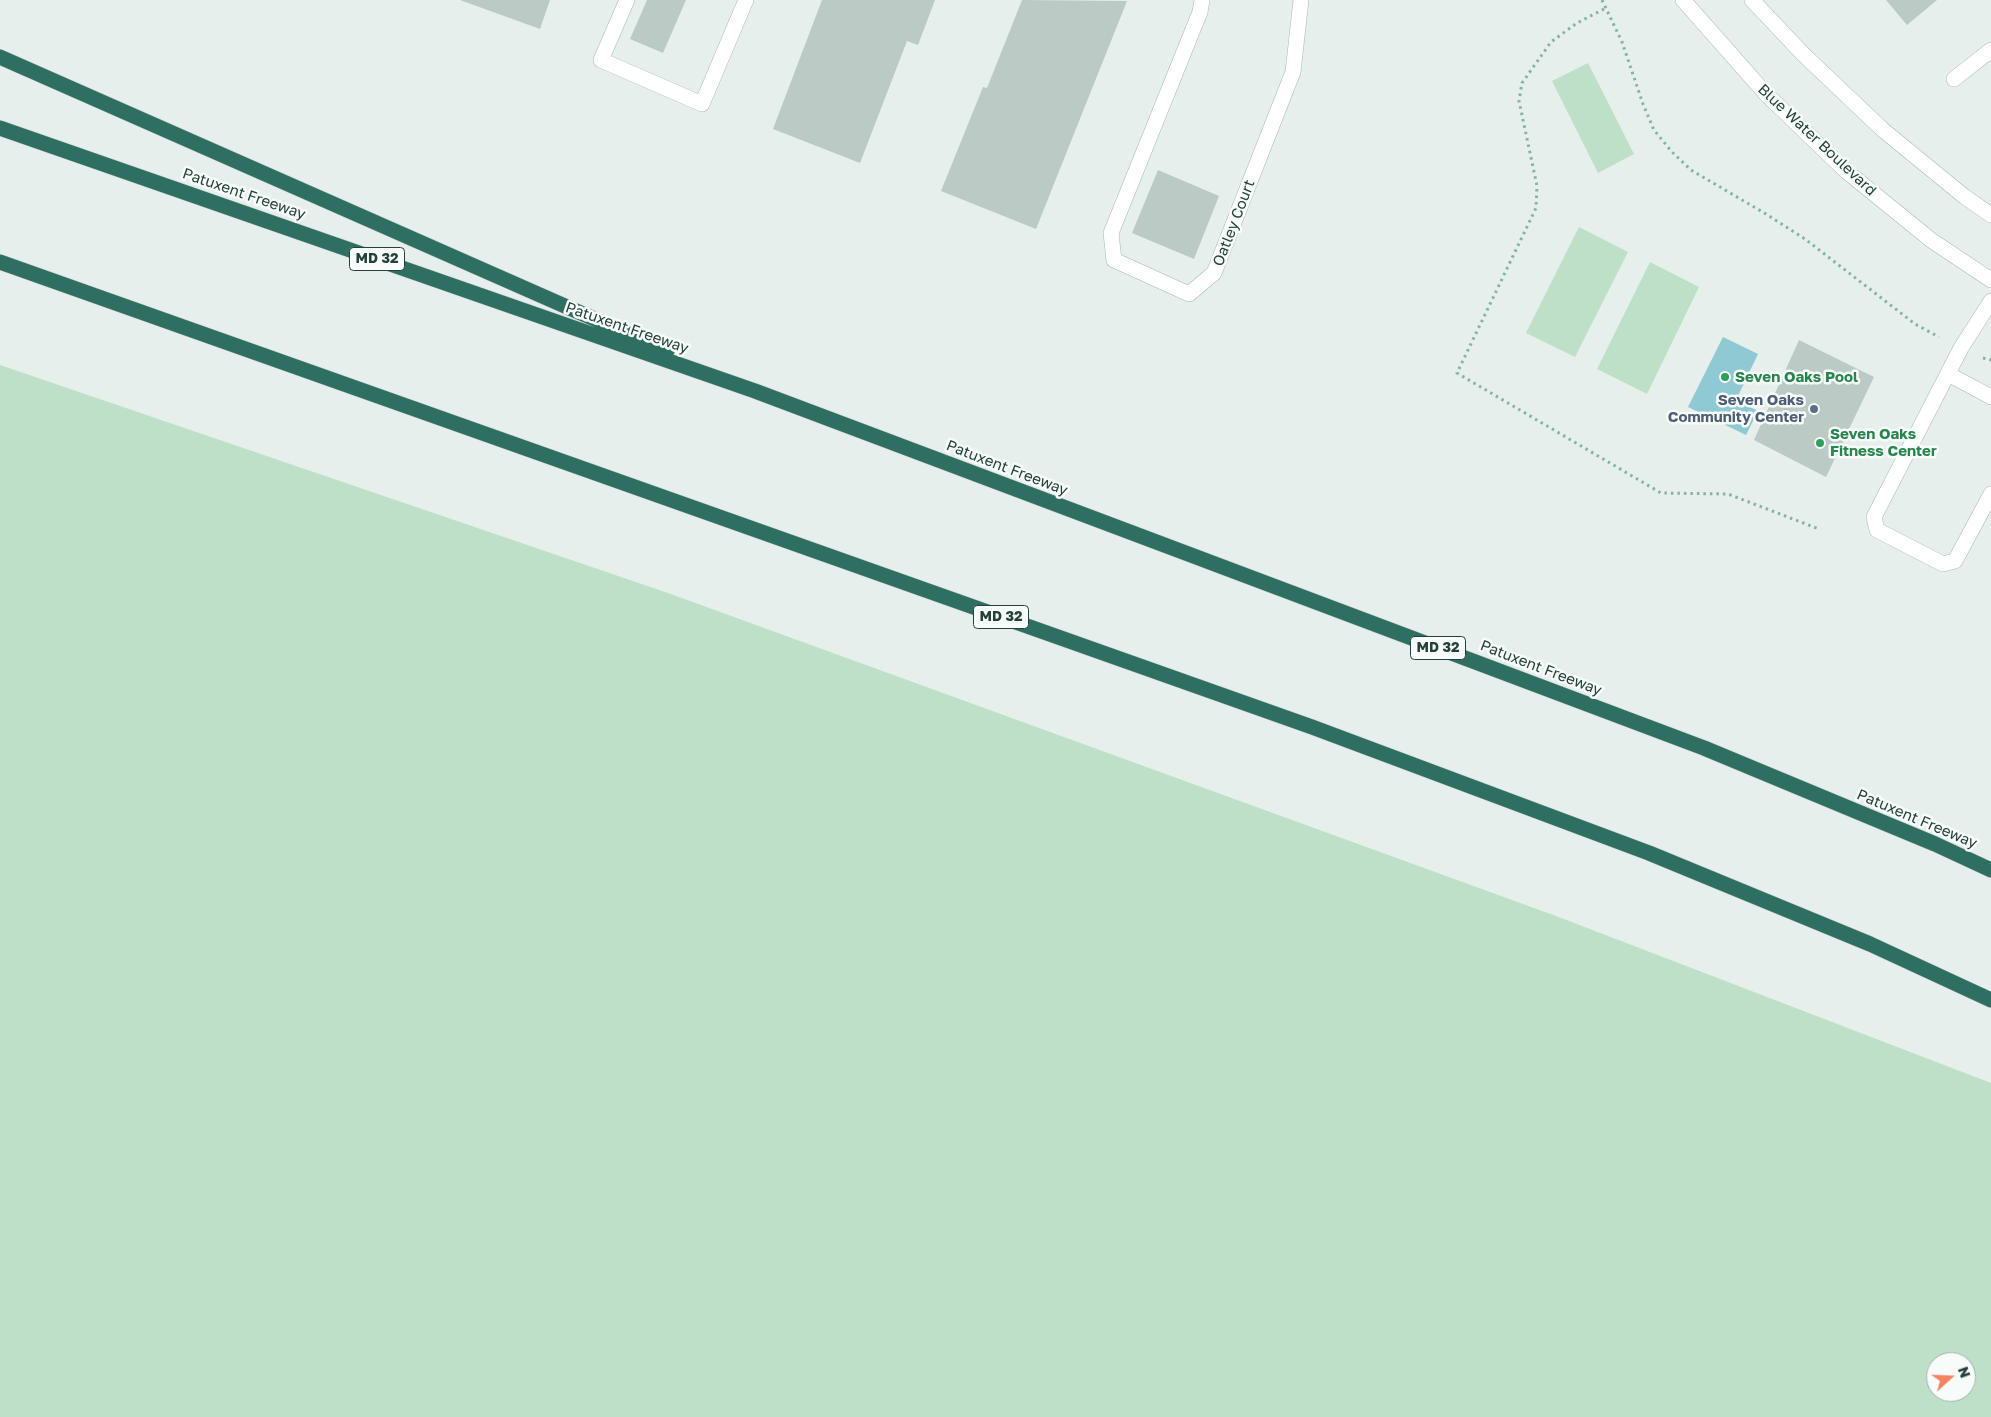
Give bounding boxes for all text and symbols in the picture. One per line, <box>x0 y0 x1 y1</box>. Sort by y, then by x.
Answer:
street label: Blue Water Boulevard <box>1754 80 1880 200</box>
street label: Patuxent Freeway <box>180 165 308 223</box>
street label: Oatley Court <box>1209 177 1259 269</box>
road number: MD 32 <box>350 248 404 270</box>
street label: Patuxent Freeway <box>563 299 691 357</box>
place label: Seven Oaks Pool <box>1735 368 1858 386</box>
marker: Seven Oaks Pool <box>1719 371 1731 383</box>
place label: Seven Oaks Community Center <box>1668 391 1804 426</box>
marker: Seven Oaks Community Center <box>1808 403 1820 415</box>
place label: Seven Oaks Fitness Center <box>1830 425 1937 460</box>
street label: Patuxent Freeway <box>944 437 1070 499</box>
marker: Seven Oaks Fitness Center <box>1814 437 1826 449</box>
road number: MD 32 <box>974 606 1028 628</box>
road number: MD 32 <box>1410 636 1466 660</box>
street label: Patuxent Freeway <box>1478 637 1604 699</box>
street label: Patuxent Freeway <box>1854 786 1980 852</box>
north arrow <box>1926 1352 1976 1402</box>
text: N <box>1955 1364 1974 1380</box>

